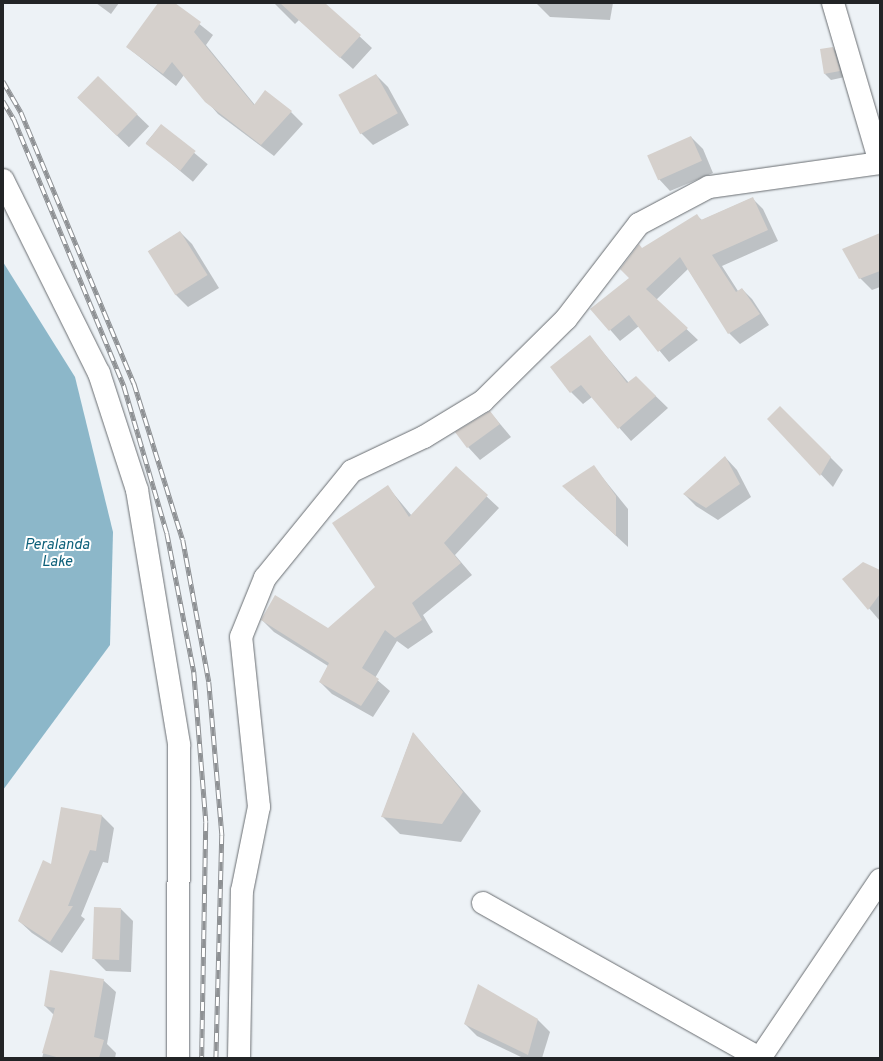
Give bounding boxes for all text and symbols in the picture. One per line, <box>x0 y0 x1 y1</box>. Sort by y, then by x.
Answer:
water label: Peralanda Lake <box>24 536 90 571</box>

